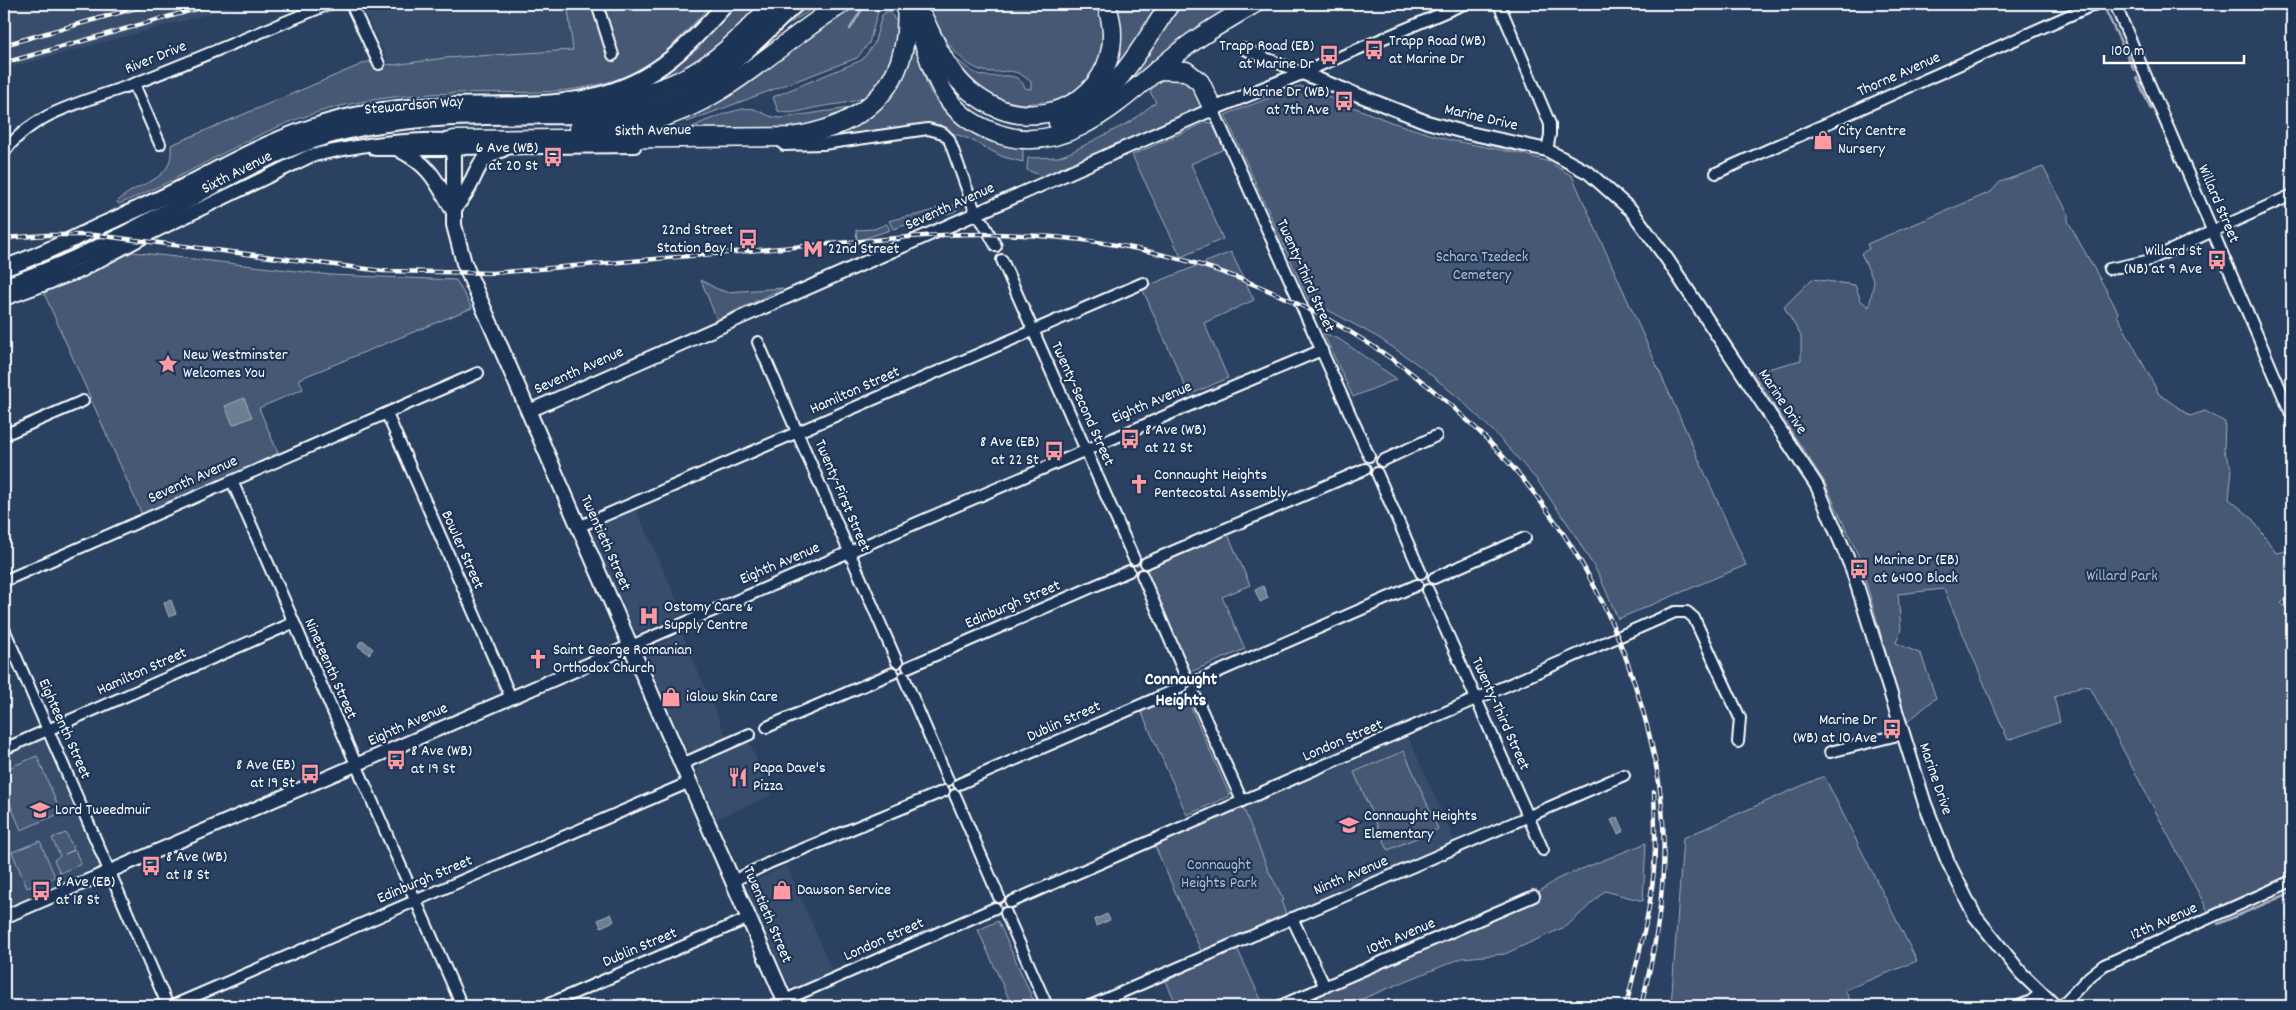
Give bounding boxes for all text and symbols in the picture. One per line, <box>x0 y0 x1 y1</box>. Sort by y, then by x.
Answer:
place label: Trapp Road (WB) at Marine Dr <box>1389 30 1486 71</box>
scale bar <box>2104 32 2244 64</box>
street label: River Drive <box>122 35 190 81</box>
place label: Trapp Road (EB) at Marine Dr <box>1219 35 1314 76</box>
bus stop icon: Trapp Road (WB) at Marine Dr <box>1363 39 1385 61</box>
text: 100 m <box>2111 41 2144 63</box>
bus stop icon: Trapp Road (EB) at Marine Dr <box>1318 44 1340 66</box>
street label: Thorne Avenue <box>1854 46 1944 104</box>
place label: Marine Dr (WB) at 7th Ave <box>1243 81 1329 122</box>
street label: Stewardson Way <box>364 90 465 122</box>
bus stop icon: Marine Dr (WB) at 7th Ave <box>1333 90 1355 112</box>
street label: Marine Drive <box>1442 98 1520 138</box>
street label: Sixth Avenue <box>615 119 691 143</box>
place label: City Centre Nursery <box>1838 120 1906 161</box>
shop icon: City Centre Nursery <box>1812 129 1834 151</box>
place label: 6 Ave (WB) at 20 St <box>476 137 538 178</box>
street label: Sixth Avenue <box>198 145 276 201</box>
bus stop icon: 6 Ave (WB) at 20 St <box>542 146 564 168</box>
street label: Willard Street <box>2191 161 2245 247</box>
street label: Seventh Avenue <box>902 177 998 237</box>
street label: Twenty-Third Street <box>1270 216 1340 336</box>
place label: 22nd Street Station Bay 1 <box>657 219 733 260</box>
bus stop icon: 22nd Street Station Bay 1 <box>737 228 759 250</box>
metro station icon: 22nd Street <box>802 238 824 260</box>
place label: 22nd Street <box>828 238 900 261</box>
place label: Willard St (NB) at 9 Ave <box>2124 240 2202 281</box>
park label: Schara Tzedeck Cemetery <box>1436 246 1528 287</box>
bus stop icon: Willard St (NB) at 9 Ave <box>2206 249 2228 271</box>
street label: Twenty-Second Street <box>1044 338 1120 470</box>
street label: Seventh Avenue <box>531 341 627 401</box>
place label: New Westminster Welcomes You <box>183 344 288 385</box>
place icon: New Westminster Welcomes You <box>157 353 179 375</box>
street label: Hamilton Street <box>806 361 904 421</box>
street label: Marine Drive <box>1752 365 1812 439</box>
street label: Eighth Avenue <box>1108 376 1196 430</box>
place label: 8 Ave (WB) at 22 St <box>1145 419 1206 460</box>
bus stop icon: 8 Ave (WB) at 22 St <box>1119 428 1141 450</box>
place label: 8 Ave (EB) at 22 St <box>980 431 1039 472</box>
street label: Twenty-First Street <box>808 436 876 556</box>
bus stop icon: 8 Ave (EB) at 22 St <box>1043 440 1065 462</box>
street label: Seventh Avenue <box>145 450 241 510</box>
place label: Connaught Heights Pentecostal Assembly <box>1154 464 1288 505</box>
church icon: Connaught Heights Pentecostal Assembly <box>1128 473 1150 495</box>
street label: Twentieth Street <box>574 491 636 595</box>
street label: Bowler Street <box>434 507 490 593</box>
street label: Eighth Avenue <box>736 537 824 591</box>
place label: Marine Dr (EB) at 6400 Block <box>1874 549 1959 590</box>
bus stop icon: Marine Dr (EB) at 6400 Block <box>1848 558 1870 580</box>
park label: Willard Park <box>2086 565 2158 588</box>
street label: Edinburgh Street <box>962 575 1064 635</box>
place label: Ostomy Care & Supply Centre <box>664 596 753 637</box>
hospital icon: Ostomy Care & Supply Centre <box>638 605 660 627</box>
street label: Nineteenth Street <box>297 615 363 723</box>
place label: Saint George Romanian Orthodox Church <box>553 639 692 680</box>
street label: Hamilton Street <box>93 642 191 702</box>
church icon: Saint George Romanian Orthodox Church <box>527 648 549 670</box>
street label: Twenty-Third Street <box>1465 654 1535 774</box>
district label: Connaught Heights <box>1145 668 1218 714</box>
street label: Eighteenth Street <box>32 675 96 783</box>
shop icon: iGlow Skin Care <box>660 686 682 708</box>
place label: iGlow Skin Care <box>686 686 778 709</box>
street label: Dublin Street <box>1023 695 1105 749</box>
street label: Eighth Avenue <box>364 697 452 753</box>
place label: Marine Dr (WB) at 10 Ave <box>1793 709 1877 750</box>
street label: London Street <box>1299 714 1387 768</box>
bus stop icon: Marine Dr (WB) at 10 Ave <box>1881 718 1903 740</box>
place label: 8 Ave (WB) at 19 St <box>411 740 472 781</box>
street label: Marine Drive <box>1912 740 1958 818</box>
bus stop icon: 8 Ave (WB) at 19 St <box>385 749 407 771</box>
place label: 8 Ave (EB) at 19 St <box>236 754 295 795</box>
place label: Papa Dave's Pizza <box>753 757 826 798</box>
bus stop icon: 8 Ave (EB) at 19 St <box>299 763 321 785</box>
restaurant icon: Papa Dave's Pizza <box>727 766 749 788</box>
school or university icon: Lord Tweedmuir <box>29 799 51 821</box>
place label: Lord Tweedmuir <box>55 799 151 822</box>
place label: Connaught Heights Elementary <box>1364 805 1478 846</box>
school or university icon: Connaught Heights Elementary <box>1338 814 1360 836</box>
place label: 8 Ave (WB) at 18 St <box>166 846 227 887</box>
street label: Edinburgh Street <box>374 850 476 910</box>
street label: Ninth Avenue <box>1310 850 1392 902</box>
park label: Connaught Heights Park <box>1181 854 1257 895</box>
bus stop icon: 8 Ave (WB) at 18 St <box>140 855 162 877</box>
street label: Twentieth Street <box>736 863 798 967</box>
place label: 8 Ave (EB) at 18 St <box>56 871 115 912</box>
shop icon: Dawson Service <box>771 879 793 901</box>
place label: Dawson Service <box>797 879 891 902</box>
bus stop icon: 8 Ave (EB) at 18 St <box>30 880 52 902</box>
street label: 12th Avenue <box>2127 897 2201 947</box>
street label: London Street <box>840 912 928 968</box>
street label: 10th Avenue <box>1363 912 1439 962</box>
street label: Dublin Street <box>599 922 681 974</box>

